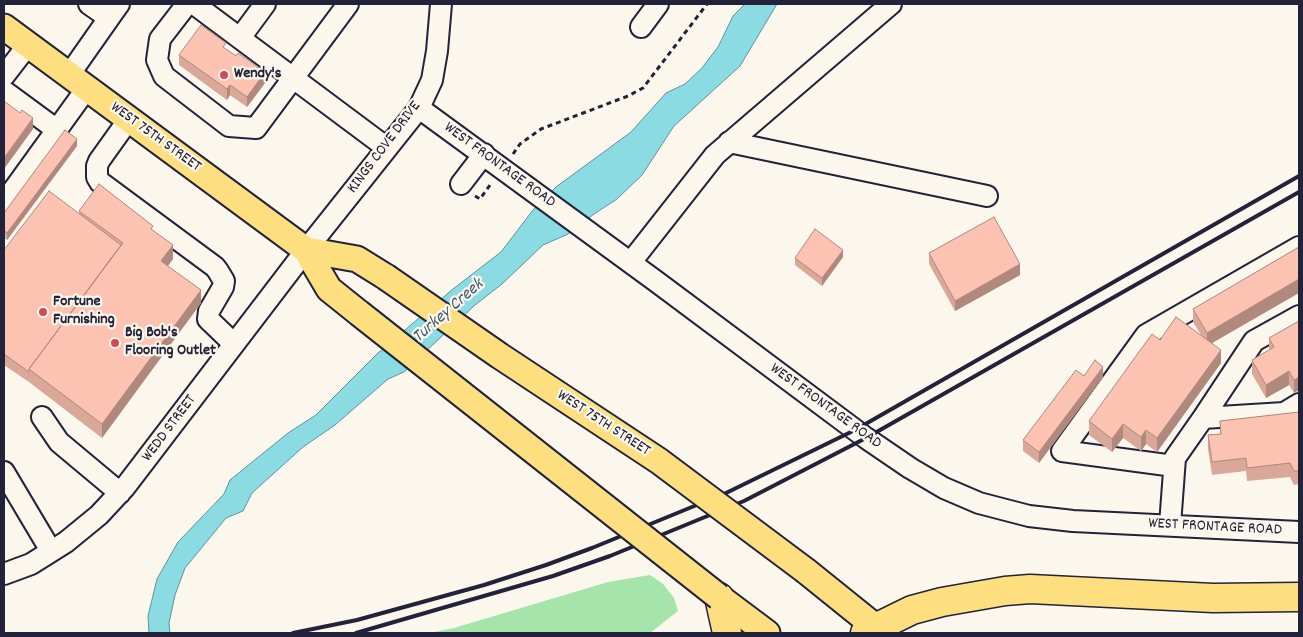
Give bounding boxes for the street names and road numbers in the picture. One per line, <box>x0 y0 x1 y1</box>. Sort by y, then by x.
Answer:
street label: KINGS COVE DRIVE <box>344 98 426 198</box>
street label: WEST 75TH STREET <box>106 99 204 177</box>
street label: WEST FRONTAGE ROAD <box>439 119 559 213</box>
street label: WEST FRONTAGE ROAD <box>765 360 885 454</box>
street label: WEST 75TH STREET <box>553 387 653 461</box>
street label: WEDD STREET <box>139 392 201 466</box>
street label: WEST FRONTAGE ROAD <box>1148 515 1282 541</box>

